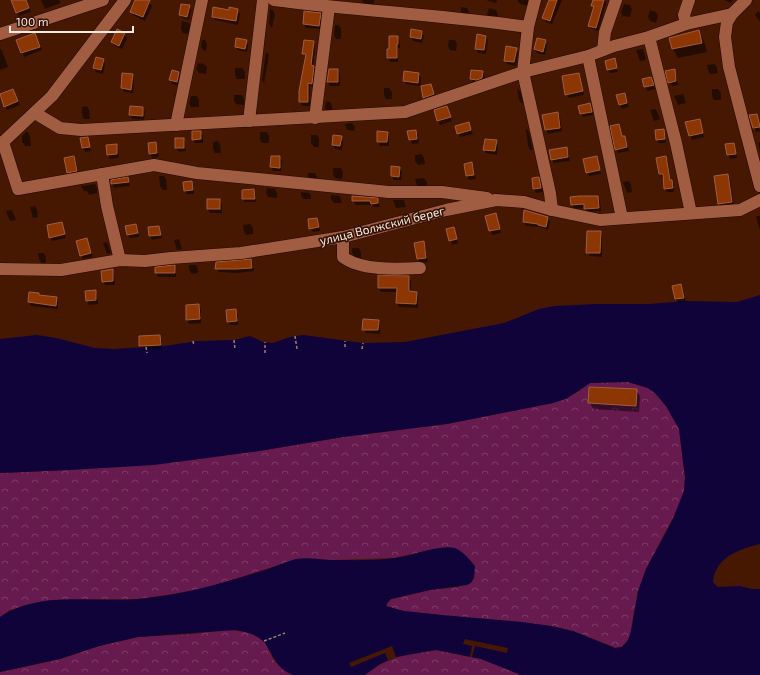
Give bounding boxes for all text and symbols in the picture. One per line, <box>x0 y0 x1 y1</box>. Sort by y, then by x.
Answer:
scale bar <box>10 8 133 34</box>
text: 100 m <box>16 14 48 28</box>
street label: улица Волжский берег <box>318 203 446 248</box>

